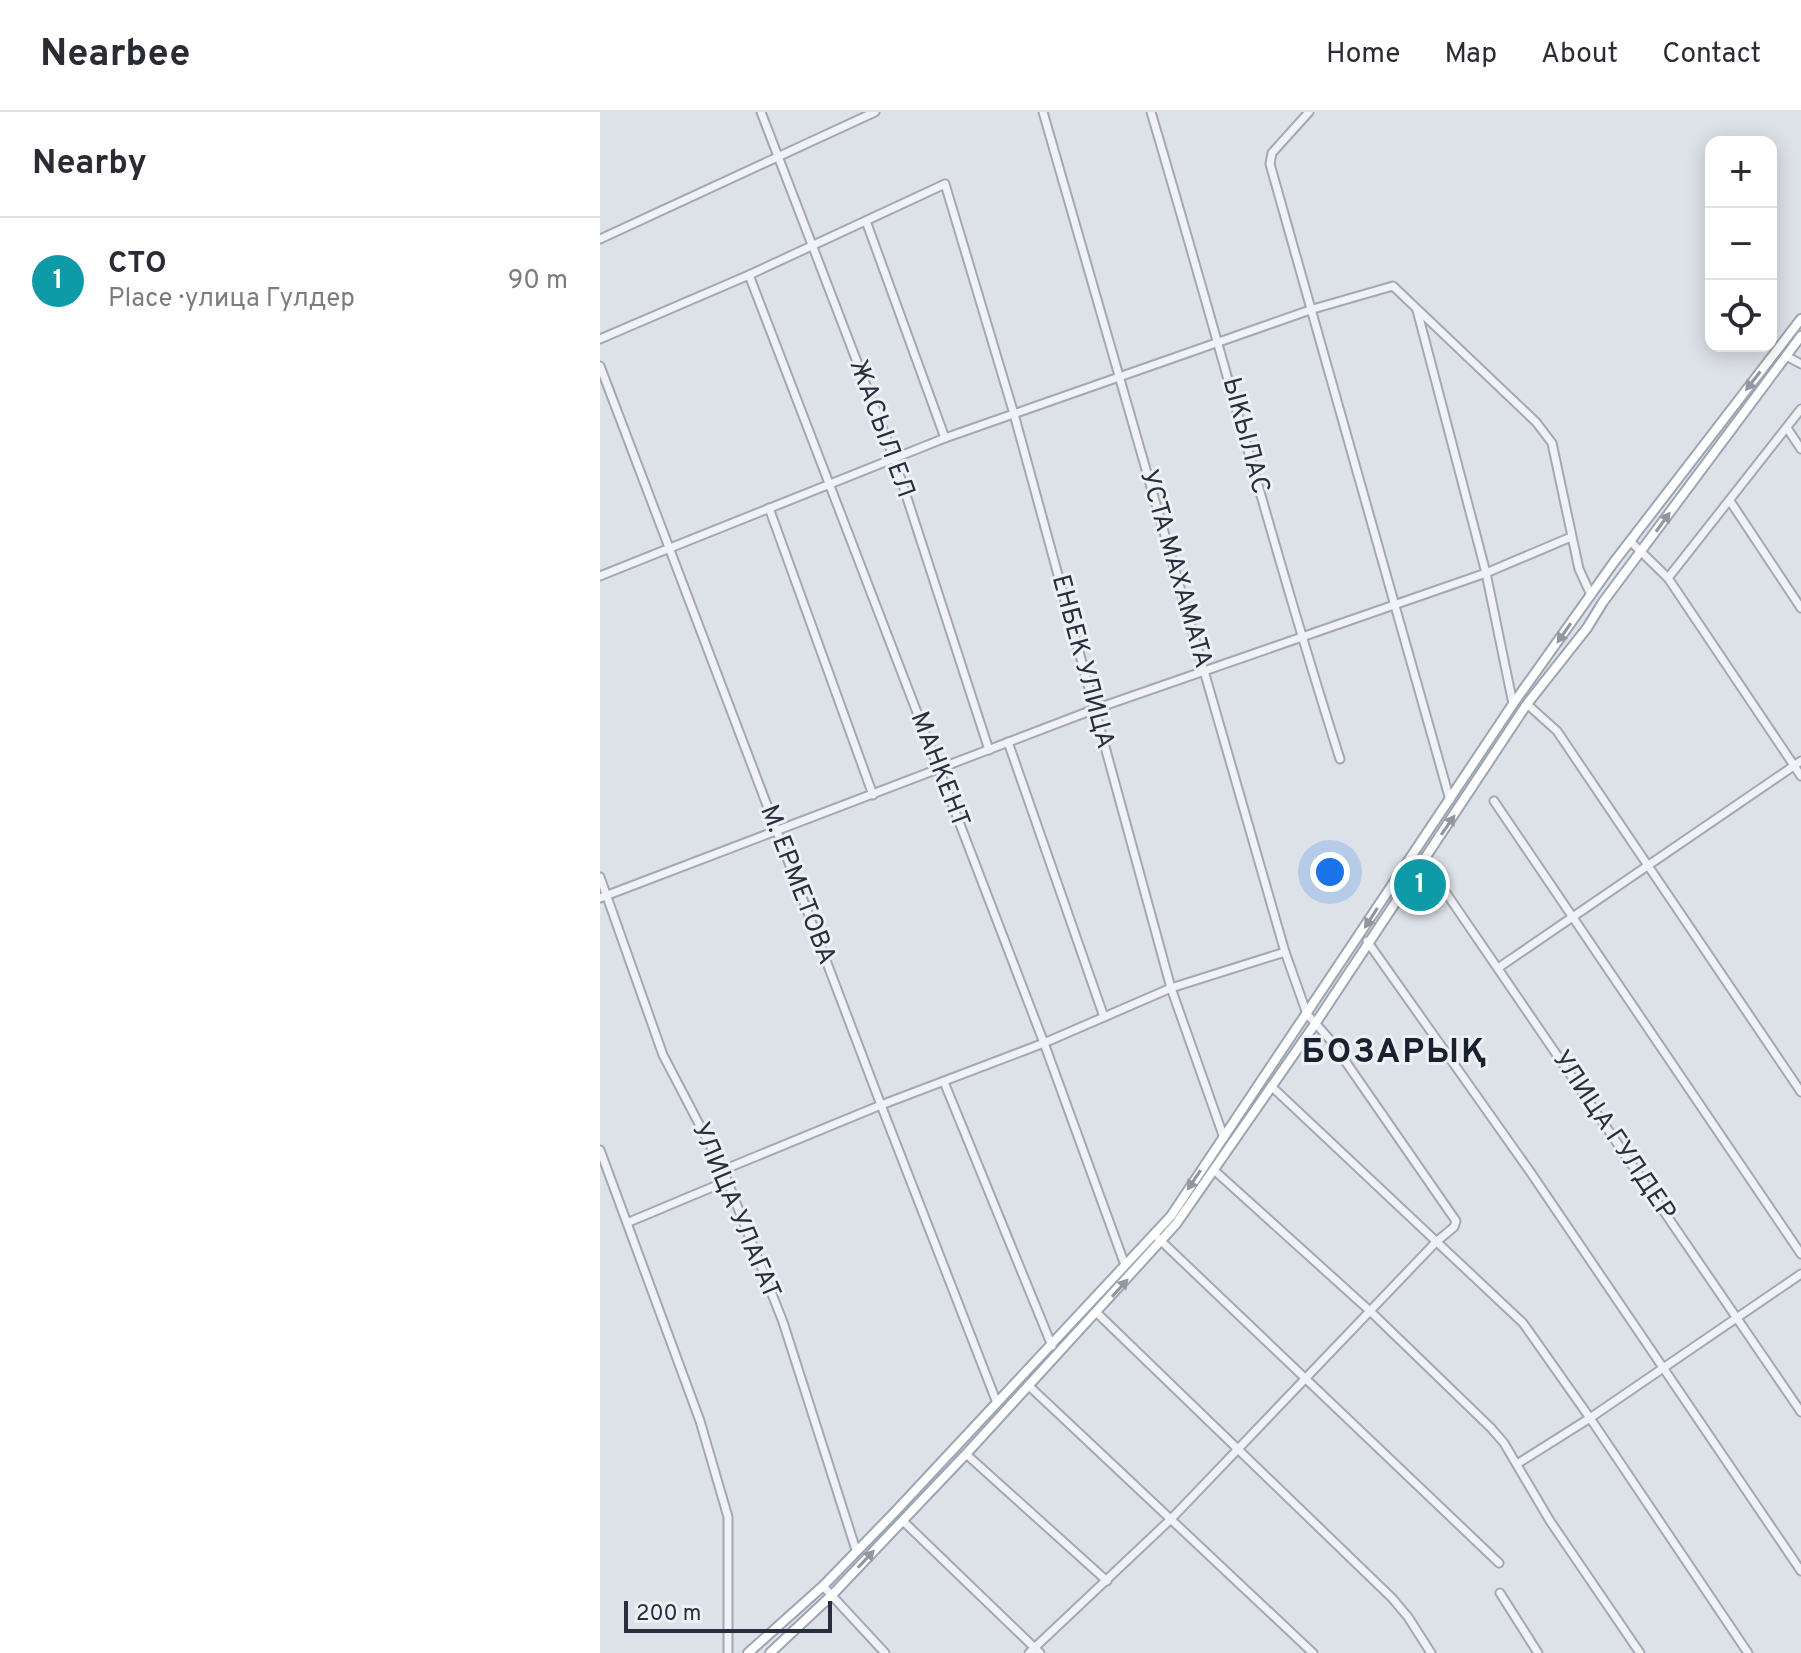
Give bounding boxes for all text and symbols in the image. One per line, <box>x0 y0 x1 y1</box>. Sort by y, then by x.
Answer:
text: Nearbee <box>40 31 190 80</box>
text: Home <box>1326 37 1400 73</box>
text: Map <box>1444 37 1497 73</box>
text: About <box>1541 37 1618 73</box>
text: Contact <box>1662 37 1761 73</box>
map controls <box>1705 136 1777 352</box>
button: + <box>1705 136 1777 208</box>
text: Nearby <box>32 143 147 186</box>
button: − <box>1705 208 1777 280</box>
text: СТО <box>108 246 167 283</box>
text: 1 <box>53 265 63 298</box>
text: 90 m <box>508 265 568 298</box>
button: locate <box>1705 280 1777 352</box>
text: Place · улица Гулдер <box>108 283 355 316</box>
street label: ЖАСЫЛ ЕЛ <box>841 355 921 503</box>
one-way arrow <box>1746 371 1762 391</box>
street label: ЫКЫЛАС <box>1214 374 1276 498</box>
street label: УСТА МАХАМАТА <box>1131 466 1219 672</box>
one-way arrow <box>1655 511 1670 532</box>
street label: ЕНБЕК УЛИЦА <box>1043 571 1121 753</box>
one-way arrow <box>1556 623 1572 644</box>
street label: МАНКЕНТ <box>902 707 976 833</box>
street label: М. ЕРМЕТОВА <box>751 800 843 970</box>
one-way arrow <box>1440 814 1455 835</box>
your location <box>1310 852 1350 892</box>
pin: 1 <box>1394 855 1446 915</box>
one-way arrow <box>1364 907 1378 929</box>
district label: БОЗАРЫҚ <box>1302 1032 1488 1075</box>
street label: УЛИЦА ГУЛДЕР <box>1544 1045 1682 1227</box>
street label: УЛИЦА УЛАГАТ <box>683 1118 787 1304</box>
one-way arrow <box>1187 1170 1202 1191</box>
one-way arrow <box>1111 1278 1129 1297</box>
one-way arrow <box>856 1550 874 1569</box>
scale bar <box>624 1597 832 1633</box>
text: 200 m <box>636 1601 701 1628</box>

